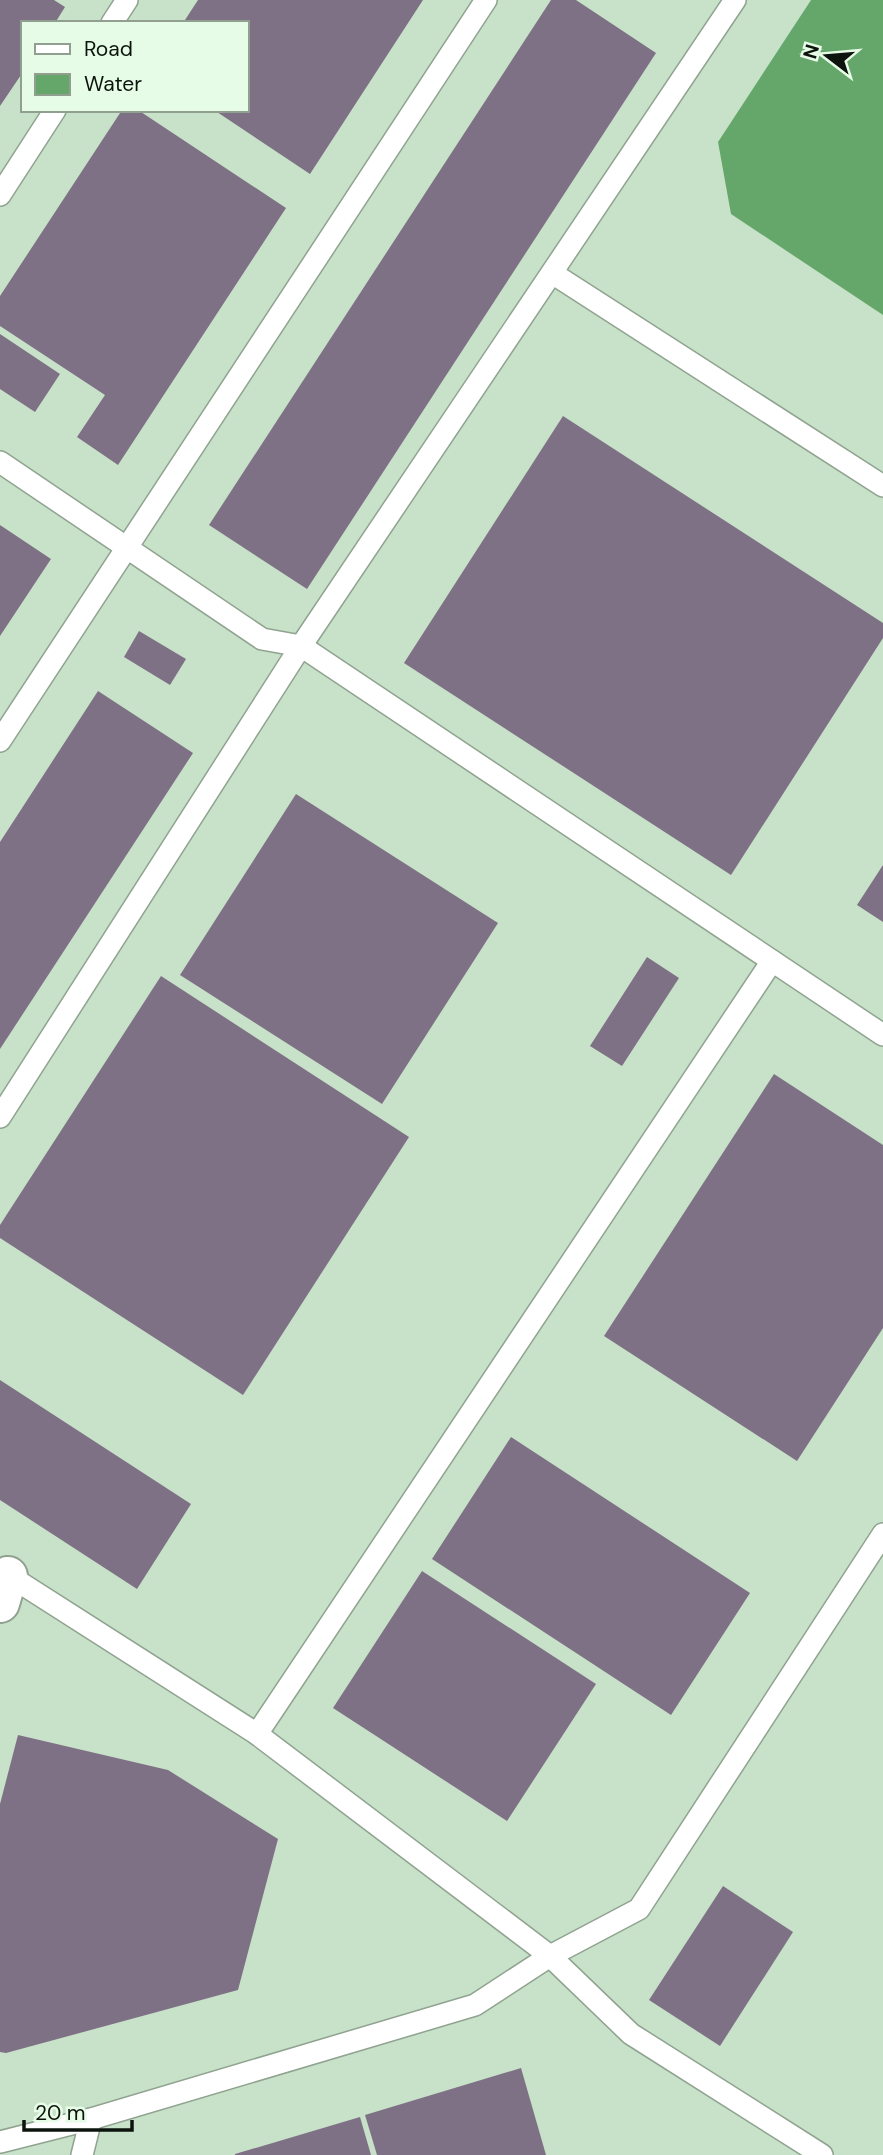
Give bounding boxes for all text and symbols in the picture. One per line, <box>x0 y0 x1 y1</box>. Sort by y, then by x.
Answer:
legend <box>21 21 248 112</box>
north arrow <box>792 21 862 91</box>
text: Road <box>84 35 133 63</box>
text: N <box>797 41 825 62</box>
text: Water <box>84 70 142 98</box>
scale bar <box>24 2088 133 2132</box>
text: 20 m <box>35 2099 86 2127</box>

